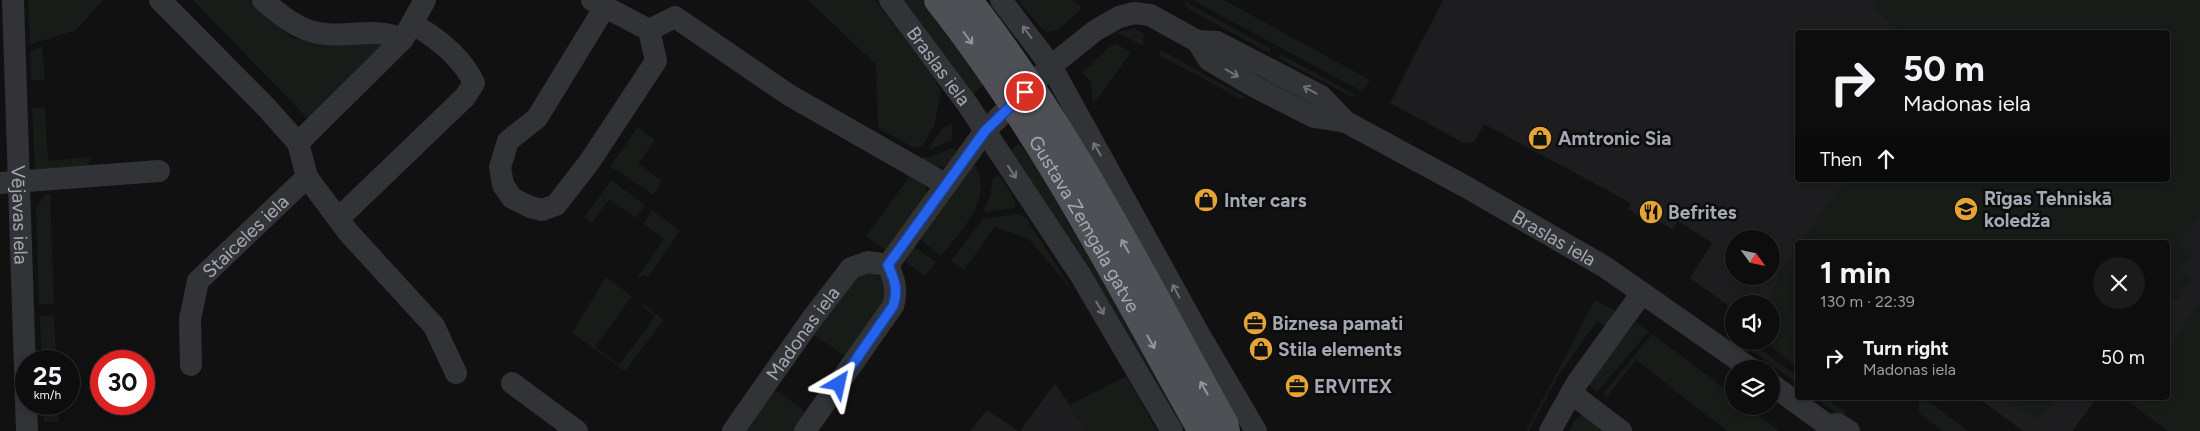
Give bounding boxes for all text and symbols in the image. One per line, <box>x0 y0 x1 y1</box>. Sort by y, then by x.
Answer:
street label: Braslas iela <box>902 22 976 110</box>
one-way arrow <box>1021 26 1032 39</box>
one-way arrow <box>963 31 973 45</box>
text: 50 m <box>1903 48 1985 90</box>
icon: right <box>1820 50 1885 115</box>
one-way arrow <box>1224 68 1239 78</box>
pin <box>1004 71 1046 113</box>
icon: arrive <box>1011 78 1039 106</box>
one-way arrow <box>1303 85 1318 94</box>
text: Madonas iela <box>1903 90 2031 117</box>
shop icon: Amtronic Sia <box>1527 125 1553 151</box>
place label: Amtronic Sia <box>1558 127 1671 150</box>
street label: Gustava Zemgala gatve <box>1024 131 1145 316</box>
one-way arrow <box>1091 143 1101 157</box>
icon: ahead <box>1872 145 1900 173</box>
text: Then <box>1820 148 1862 171</box>
one-way arrow <box>1007 164 1017 178</box>
street label: Vējavas iela <box>7 165 33 265</box>
shop icon: Inter cars <box>1193 187 1219 213</box>
place label: Rīgas Tehniskā koledža <box>1984 187 2112 232</box>
place label: Inter cars <box>1224 189 1307 212</box>
street label: Staiceles iela <box>197 190 293 282</box>
school or university icon: Rīgas Tehniskā koledža <box>1953 196 1979 222</box>
restaurant icon: Befrites <box>1638 199 1664 225</box>
place label: Befrites <box>1668 201 1737 224</box>
street label: Braslas iela <box>1508 205 1600 271</box>
north arrow <box>1725 230 1780 285</box>
map controls <box>1725 230 1780 415</box>
one-way arrow <box>1120 239 1130 253</box>
text: 1 min <box>1820 254 1891 291</box>
button: close <box>2093 257 2145 309</box>
street label: Madonas iela <box>761 282 844 385</box>
one-way arrow <box>1171 284 1180 299</box>
text: 130 m · 22:39 <box>1820 292 1915 311</box>
button: sound <box>1725 295 1780 350</box>
one-way arrow <box>1096 300 1106 314</box>
office icon: Biznesa pamati <box>1242 310 1268 336</box>
place label: Biznesa pamati <box>1272 312 1403 335</box>
one-way arrow <box>1147 334 1157 349</box>
shop icon: Stila elements <box>1248 336 1274 362</box>
text: Turn right <box>1863 337 1949 360</box>
place label: Stila elements <box>1278 338 1402 361</box>
icon: right <box>1820 344 1848 372</box>
text: 50 m <box>2101 346 2145 369</box>
speed limit sign: 30 <box>90 350 155 415</box>
position arrow <box>812 357 864 409</box>
button: layers <box>1725 360 1780 415</box>
text: Madonas iela <box>1863 360 1956 379</box>
text: 25 <box>33 361 62 391</box>
office icon: ERVITEX <box>1284 373 1310 399</box>
place label: ERVITEX <box>1314 375 1392 398</box>
one-way arrow <box>1199 380 1209 395</box>
text: km/h <box>34 388 61 402</box>

